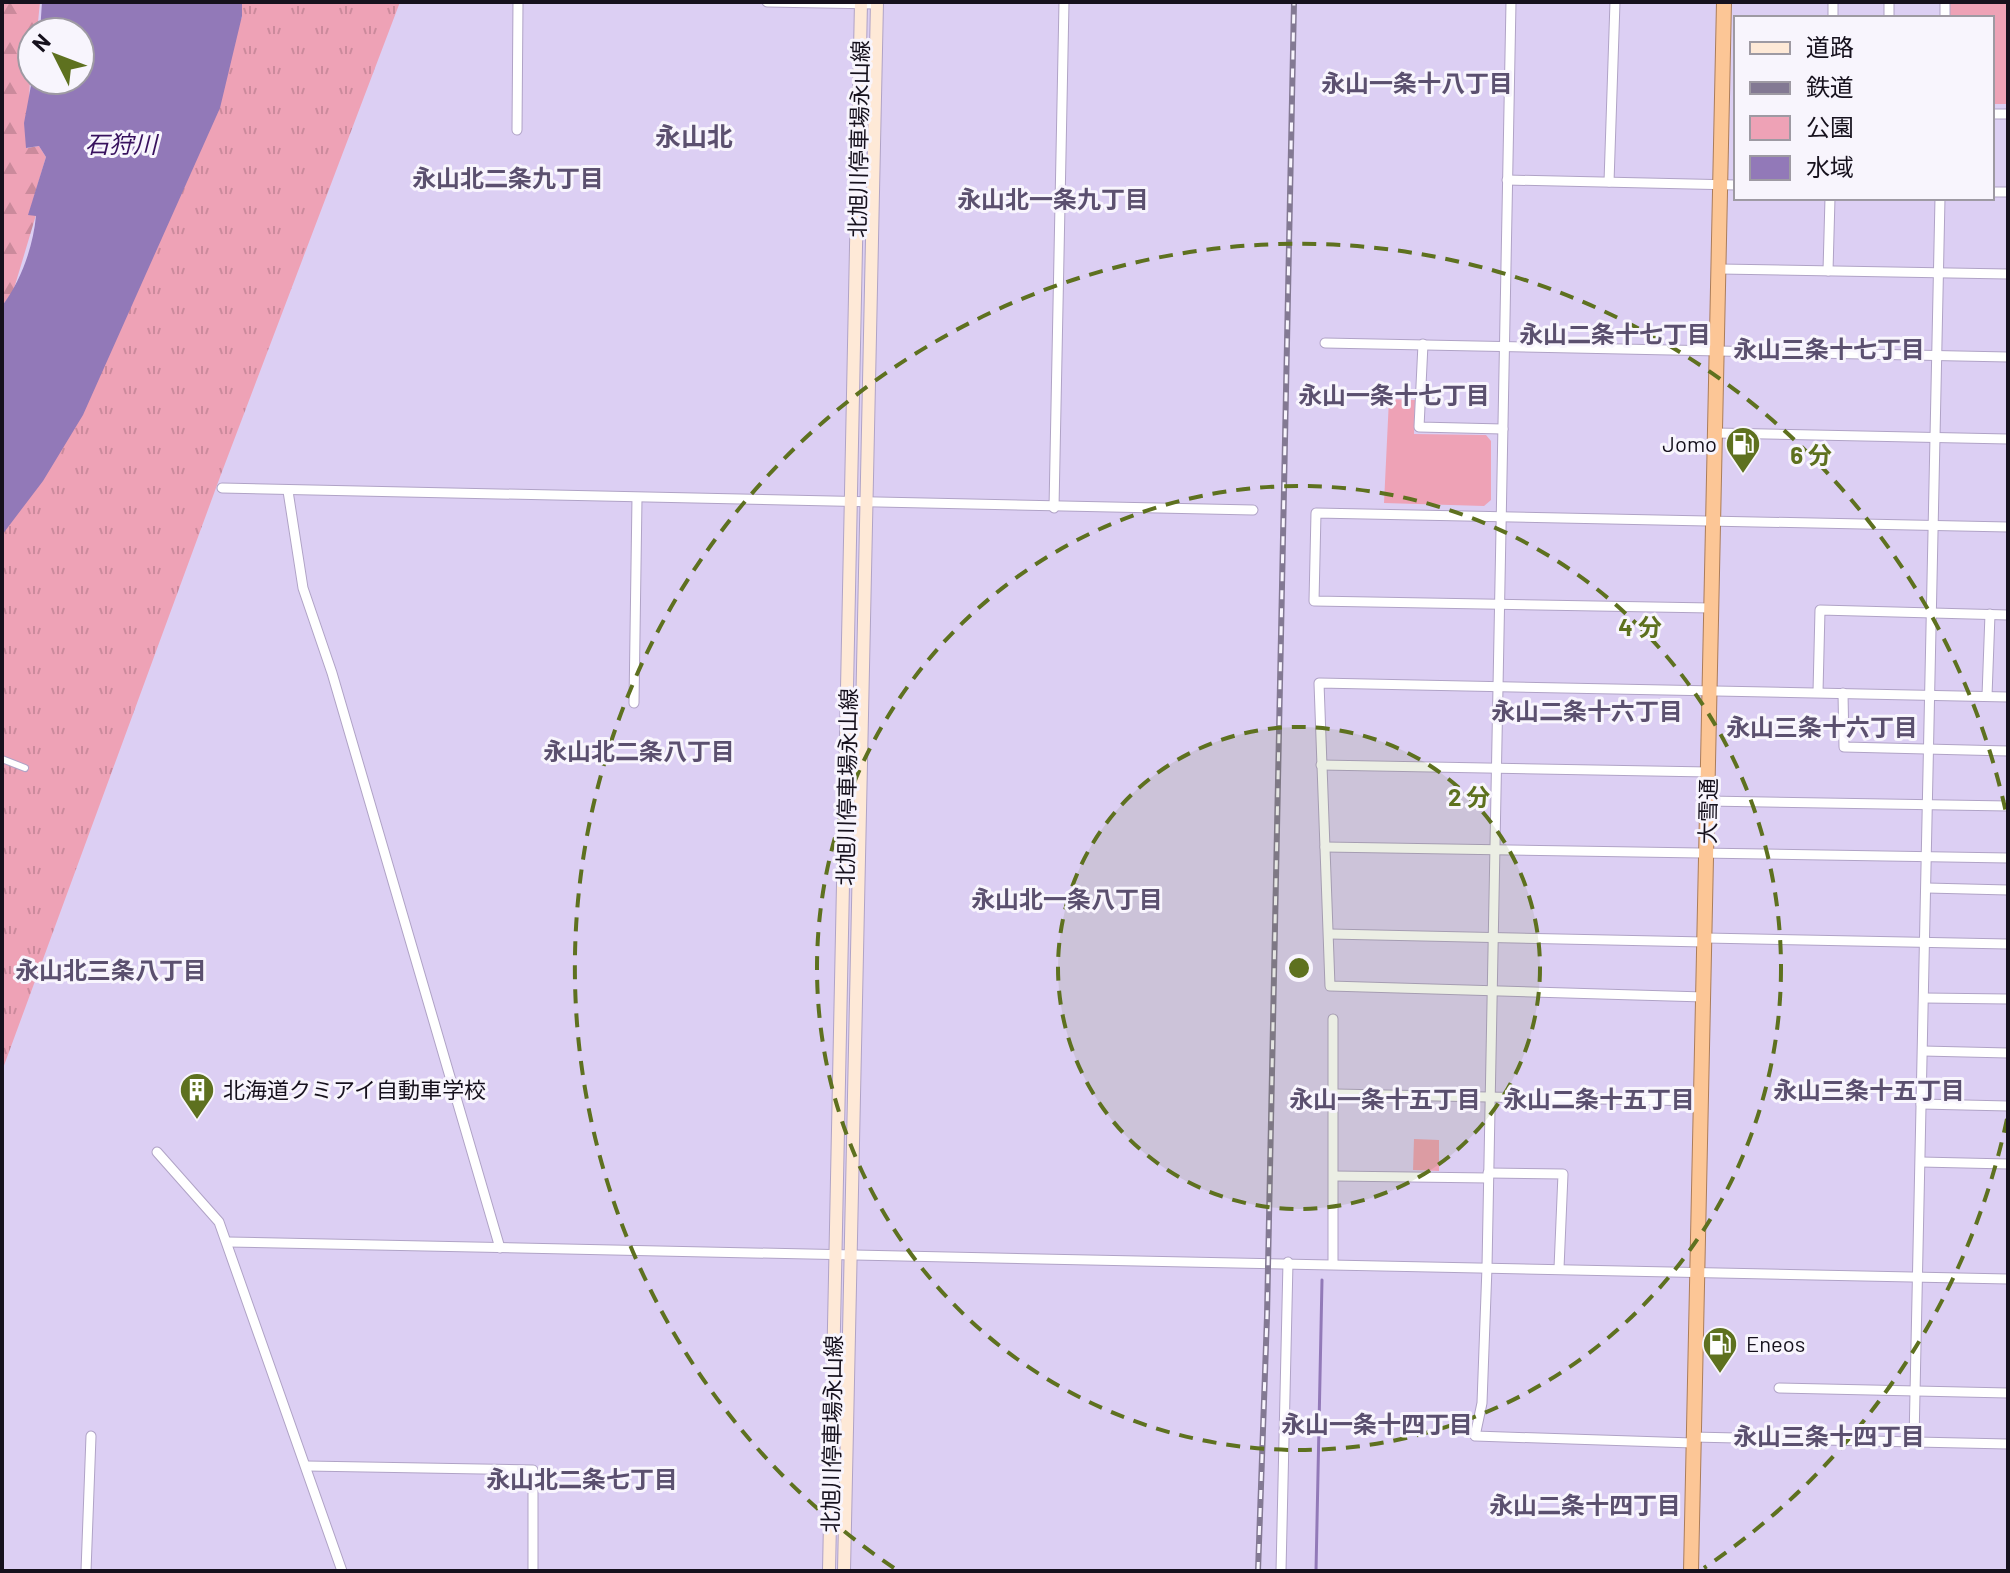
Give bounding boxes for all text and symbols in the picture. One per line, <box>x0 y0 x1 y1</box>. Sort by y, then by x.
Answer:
north arrow <box>16 16 96 96</box>
legend <box>1734 16 1994 200</box>
text: N <box>26 28 55 56</box>
text: 道路 <box>1806 32 1854 61</box>
street label: 北旭川停車場永山線 <box>843 40 873 238</box>
district label: 永山一条十八丁目 <box>1321 68 1513 97</box>
text: 鉄道 <box>1806 72 1854 101</box>
text: 公園 <box>1806 112 1854 141</box>
district label: 永山北 <box>655 120 733 151</box>
water label: 石狩川 <box>85 129 160 158</box>
text: 水域 <box>1806 152 1854 181</box>
district label: 永山北二条九丁目 <box>412 163 604 192</box>
district label: 永山北一条九丁目 <box>957 184 1149 213</box>
district label: 永山二条十七丁目 <box>1519 319 1711 348</box>
district label: 永山三条十七丁目 <box>1733 334 1925 363</box>
district label: 永山一条十七丁目 <box>1298 380 1490 409</box>
fuel station icon: Jomo <box>1724 425 1762 475</box>
place label: Jomo <box>1662 430 1717 456</box>
text: 6 分 <box>1790 440 1832 469</box>
text: 4 分 <box>1618 612 1662 641</box>
street label: 北旭川停車場永山線 <box>831 688 861 886</box>
district label: 永山二条十六丁目 <box>1491 696 1683 725</box>
district label: 永山三条十六丁目 <box>1726 712 1918 741</box>
district label: 永山北二条八丁目 <box>543 736 735 765</box>
street label: 大雪通 <box>1693 778 1721 844</box>
text: 2 分 <box>1448 782 1490 811</box>
district label: 永山北一条八丁目 <box>971 884 1163 913</box>
centre of rings <box>1285 954 1313 982</box>
district label: 永山北三条八丁目 <box>15 955 207 984</box>
building icon: 北海道クミアイ自動車学校 <box>178 1071 216 1121</box>
district label: 永山三条十五丁目 <box>1773 1075 1965 1104</box>
place label: 北海道クミアイ自動車学校 <box>223 1076 486 1102</box>
district label: 永山一条十五丁目 <box>1289 1084 1481 1113</box>
district label: 永山二条十五丁目 <box>1503 1084 1695 1113</box>
fuel station icon: Eneos <box>1701 1325 1739 1375</box>
place label: Eneos <box>1746 1330 1805 1356</box>
street label: 北旭川停車場永山線 <box>816 1335 846 1533</box>
district label: 永山一条十四丁目 <box>1281 1409 1473 1438</box>
district label: 永山三条十四丁目 <box>1733 1421 1925 1450</box>
district label: 永山北二条七丁目 <box>486 1464 678 1493</box>
district label: 永山二条十四丁目 <box>1489 1490 1681 1519</box>

